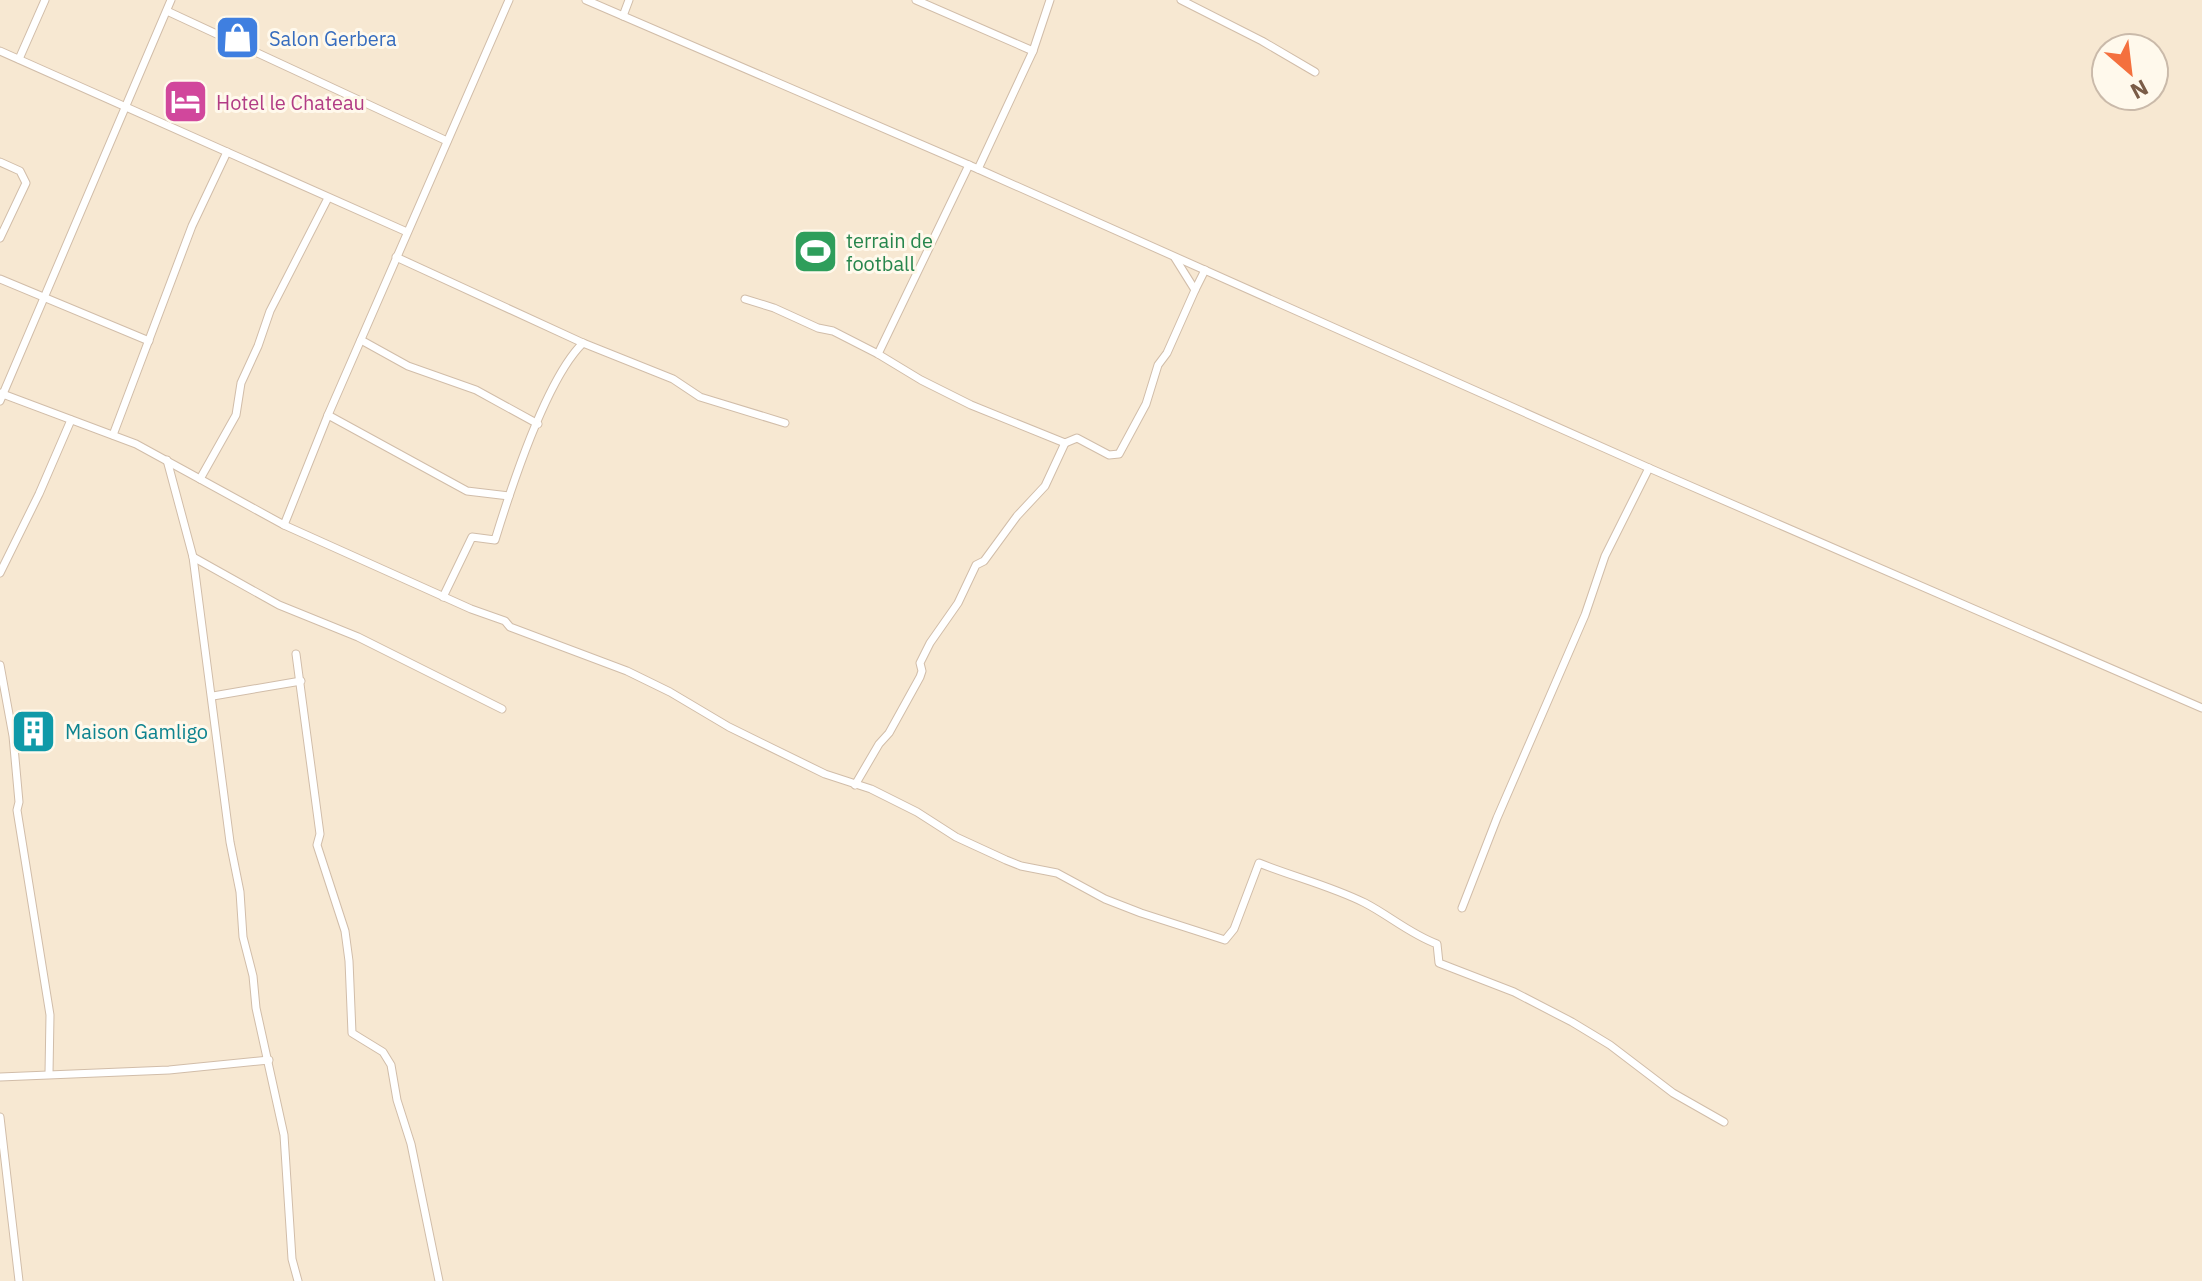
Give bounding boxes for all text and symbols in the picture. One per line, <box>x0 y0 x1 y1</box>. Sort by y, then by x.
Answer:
shop icon: Salon Gerbera <box>214 14 262 62</box>
place label: Salon Gerbera <box>269 25 397 52</box>
north arrow <box>2090 32 2170 112</box>
text: N <box>2126 74 2153 107</box>
hotel icon: Hotel le Chateau <box>161 78 209 126</box>
place label: Hotel le Chateau <box>216 89 365 116</box>
place label: terrain de football <box>846 227 933 277</box>
sports icon: terrain de football <box>791 228 839 276</box>
building icon: Maison Gamligo <box>10 707 58 755</box>
place label: Maison Gamligo <box>65 718 208 745</box>

